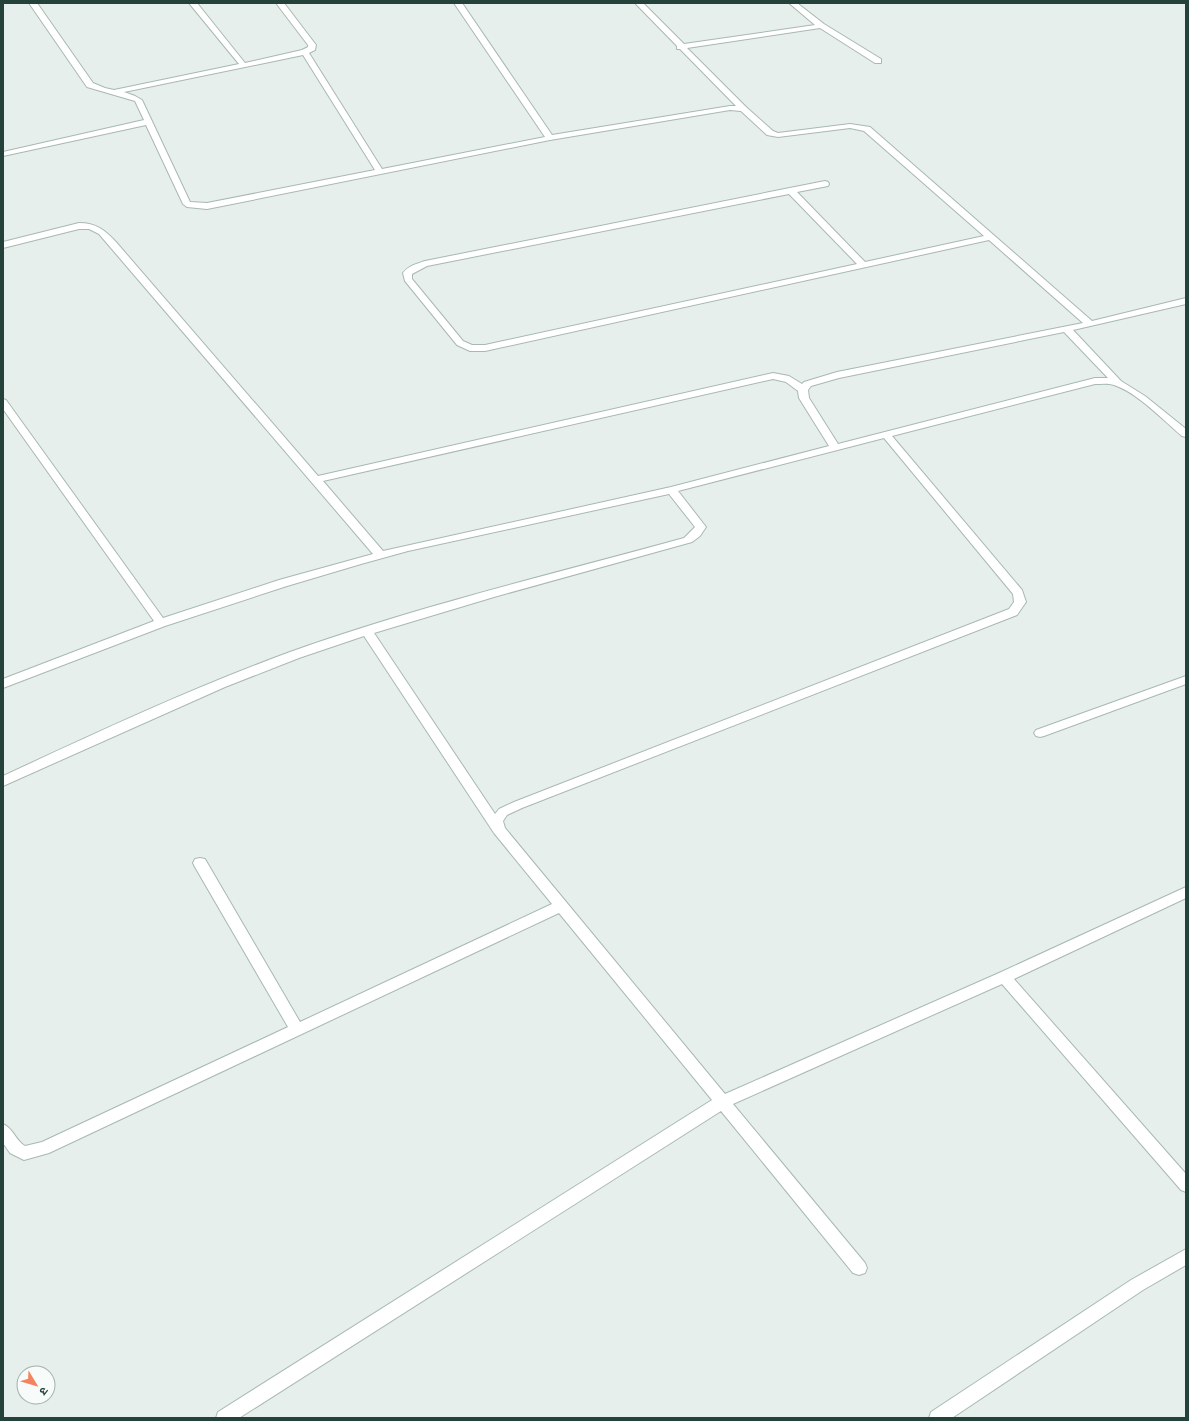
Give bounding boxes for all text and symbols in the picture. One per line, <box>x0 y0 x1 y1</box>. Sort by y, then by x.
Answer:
north arrow <box>16 1365 56 1405</box>
text: उ <box>36 1384 51 1398</box>

